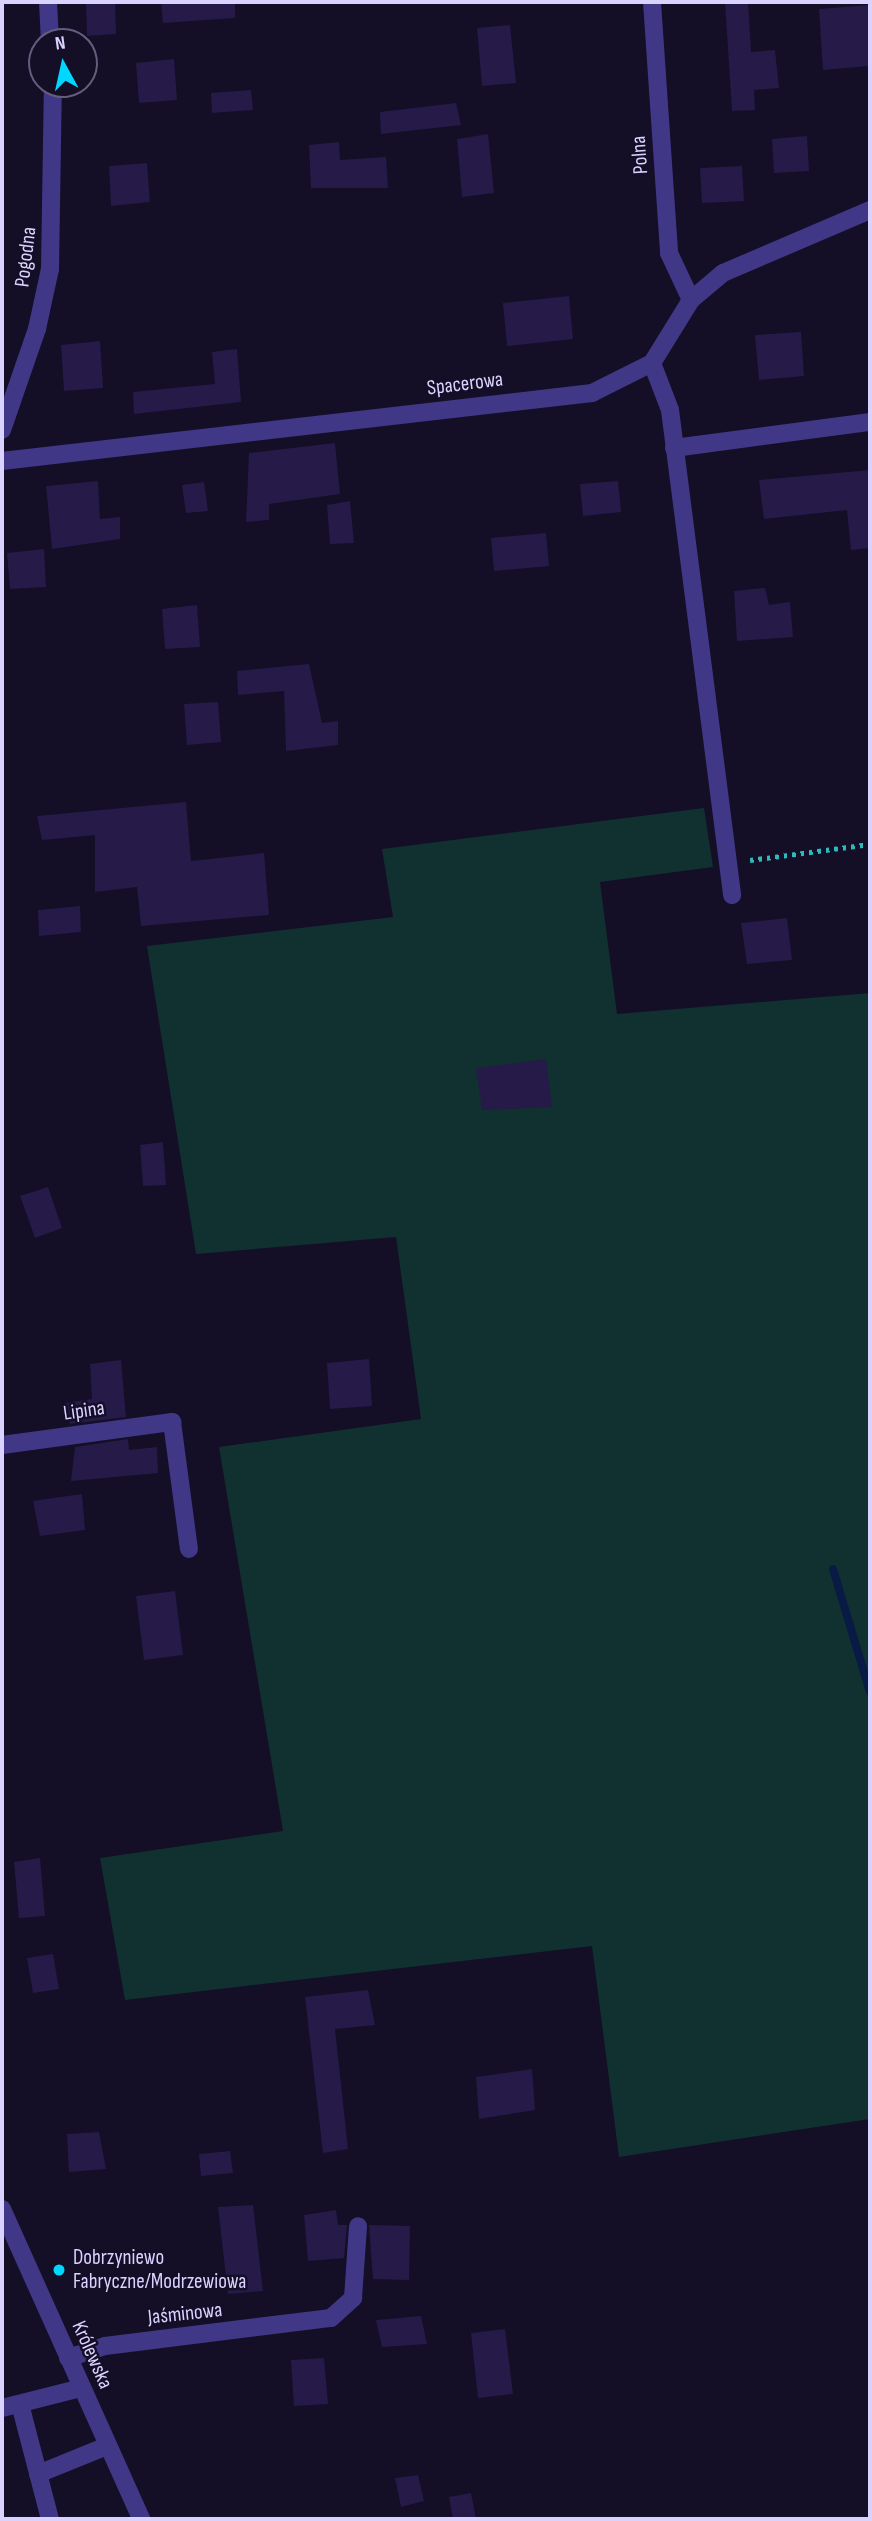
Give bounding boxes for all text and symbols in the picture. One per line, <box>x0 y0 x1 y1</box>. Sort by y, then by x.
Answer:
north arrow <box>28 28 98 98</box>
text: N <box>54 32 67 56</box>
street label: Polna <box>626 135 654 175</box>
street label: Pogodna <box>10 226 42 288</box>
street label: Spacerowa <box>426 367 504 401</box>
street label: Lipina <box>62 1396 106 1426</box>
place label: Dobrzyniewo Fabryczne/Modrzewiowa <box>73 2245 246 2295</box>
marker: Dobrzyniewo Fabryczne/Modrzewiowa <box>51 2262 67 2278</box>
street label: Jaśminowa <box>147 2298 223 2330</box>
street label: Królewska <box>66 2317 118 2393</box>

